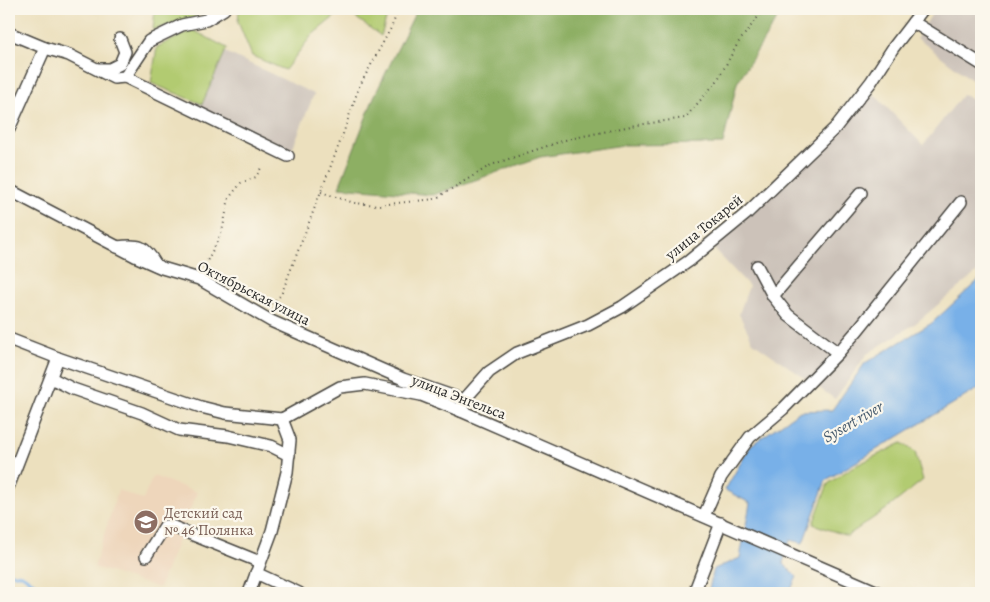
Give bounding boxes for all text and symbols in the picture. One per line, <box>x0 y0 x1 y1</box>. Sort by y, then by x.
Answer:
street label: улица Токарей <box>660 190 747 265</box>
street label: Октябрьская улица <box>194 256 314 330</box>
street label: улица Энгельса <box>408 369 509 424</box>
water label: Sysert river <box>819 396 888 448</box>
place label: Детский сад № 46 Полянка <box>164 503 254 540</box>
school or university icon: Детский сад № 46 Полянка <box>133 509 159 535</box>

